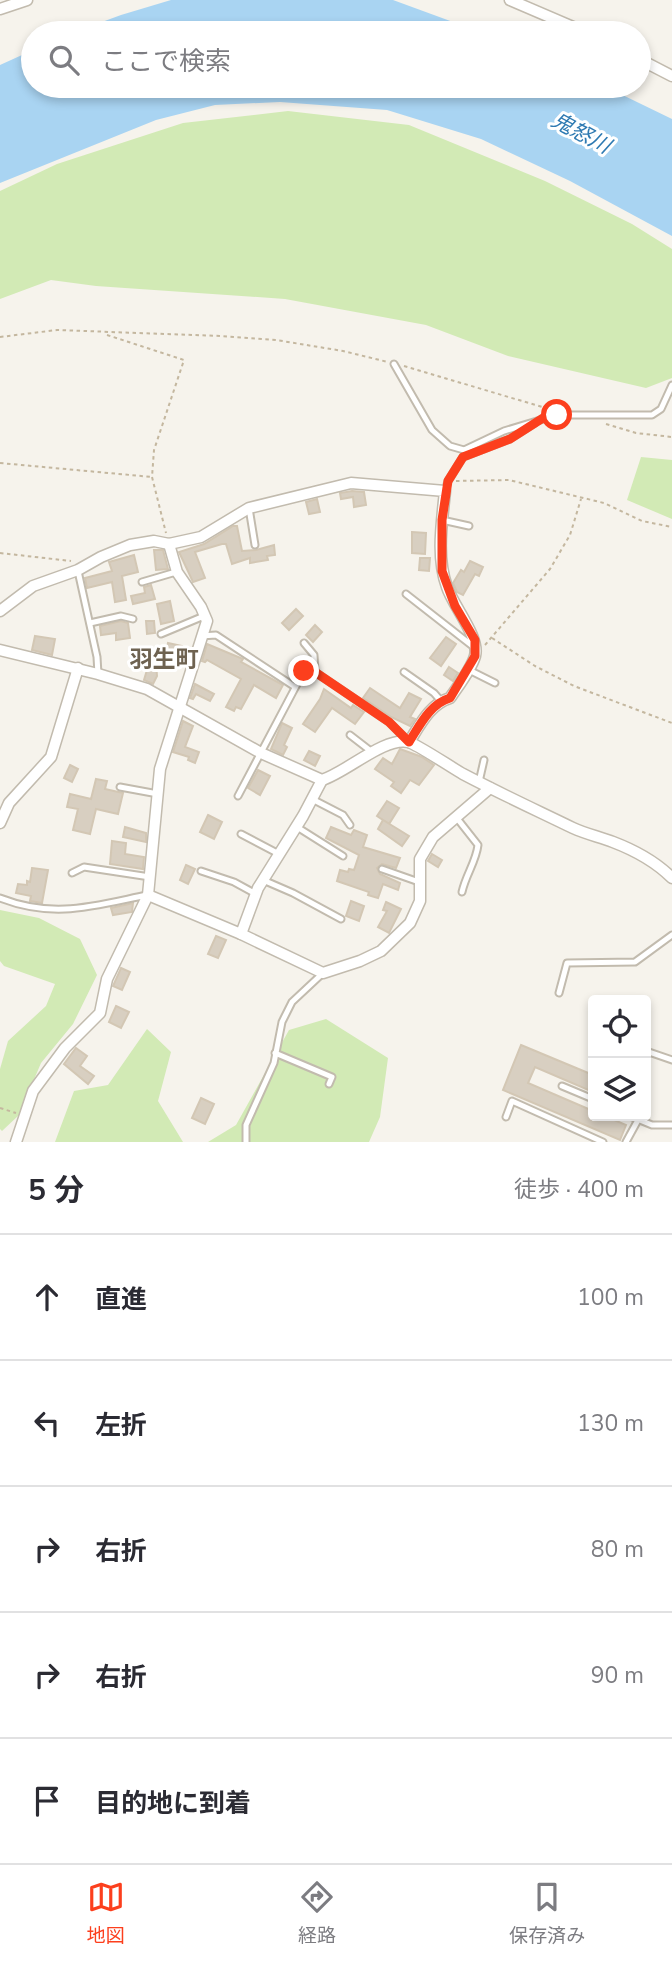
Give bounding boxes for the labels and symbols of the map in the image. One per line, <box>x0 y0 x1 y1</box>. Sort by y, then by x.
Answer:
water label: 鬼怒川 <box>547 106 617 161</box>
route start <box>541 399 572 430</box>
district label: 羽生町 <box>130 644 199 675</box>
route end <box>288 655 319 686</box>

